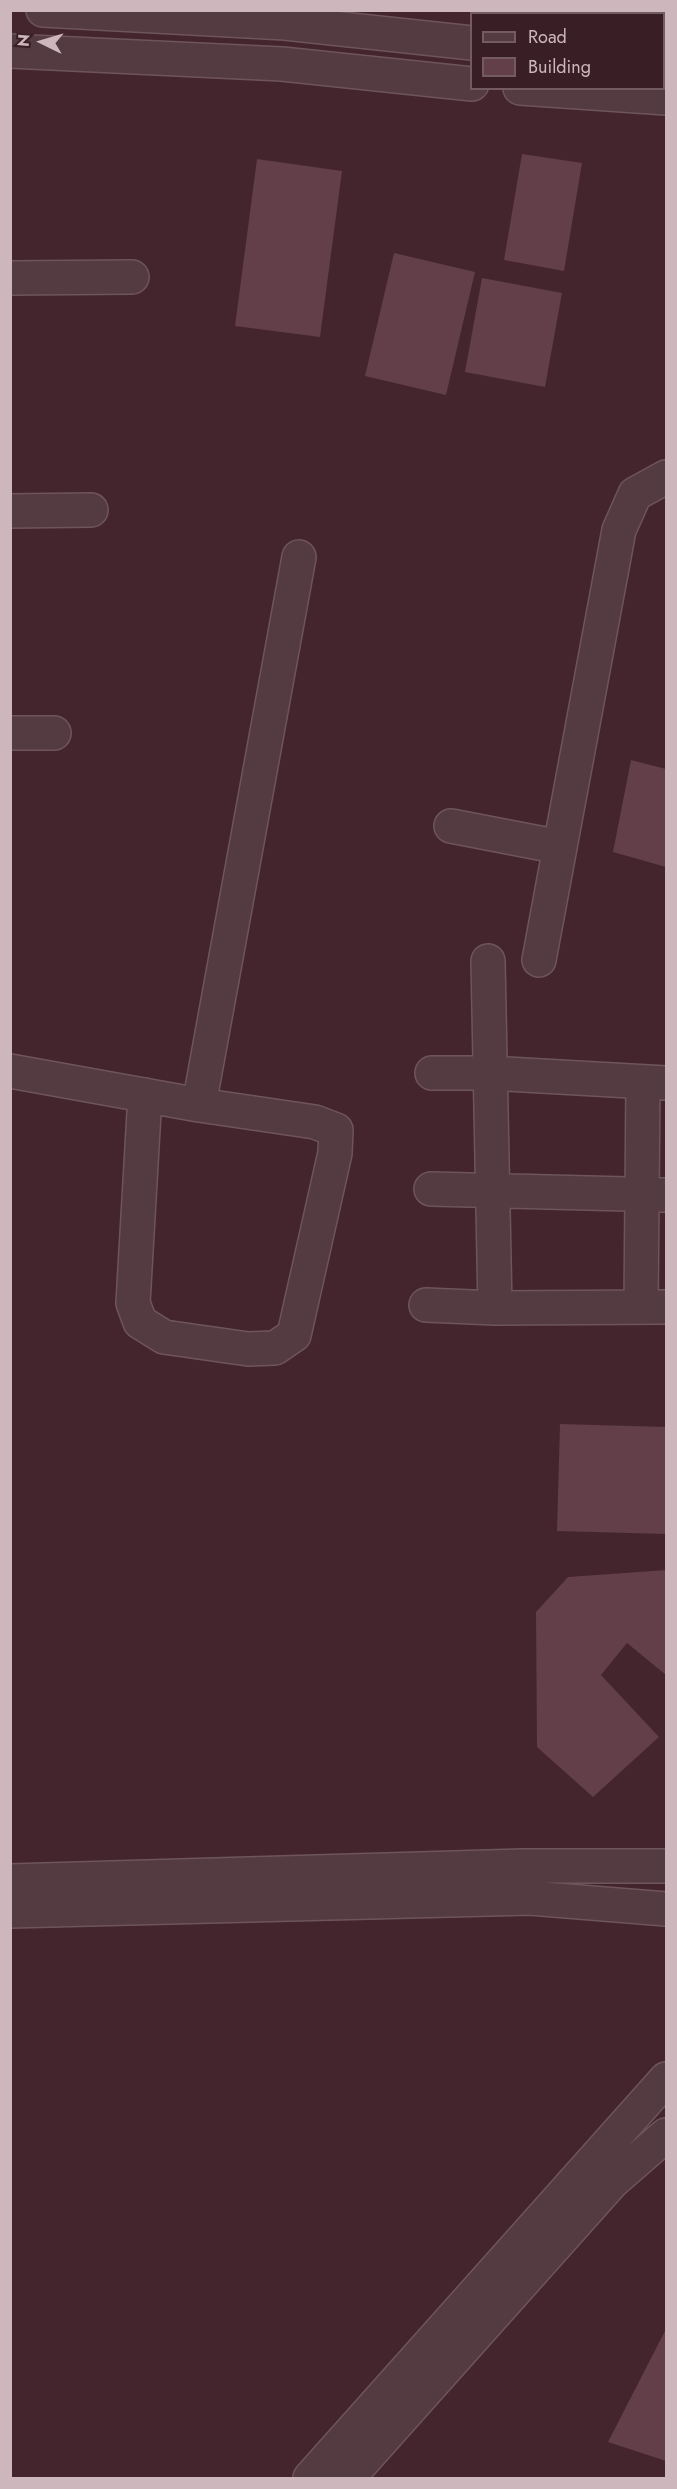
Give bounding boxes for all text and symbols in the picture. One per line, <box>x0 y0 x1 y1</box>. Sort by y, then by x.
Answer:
north arrow <box>12 12 72 72</box>
legend <box>470 12 665 90</box>
text: Road <box>528 24 567 50</box>
text: N <box>12 33 36 48</box>
text: Building <box>528 54 591 80</box>

